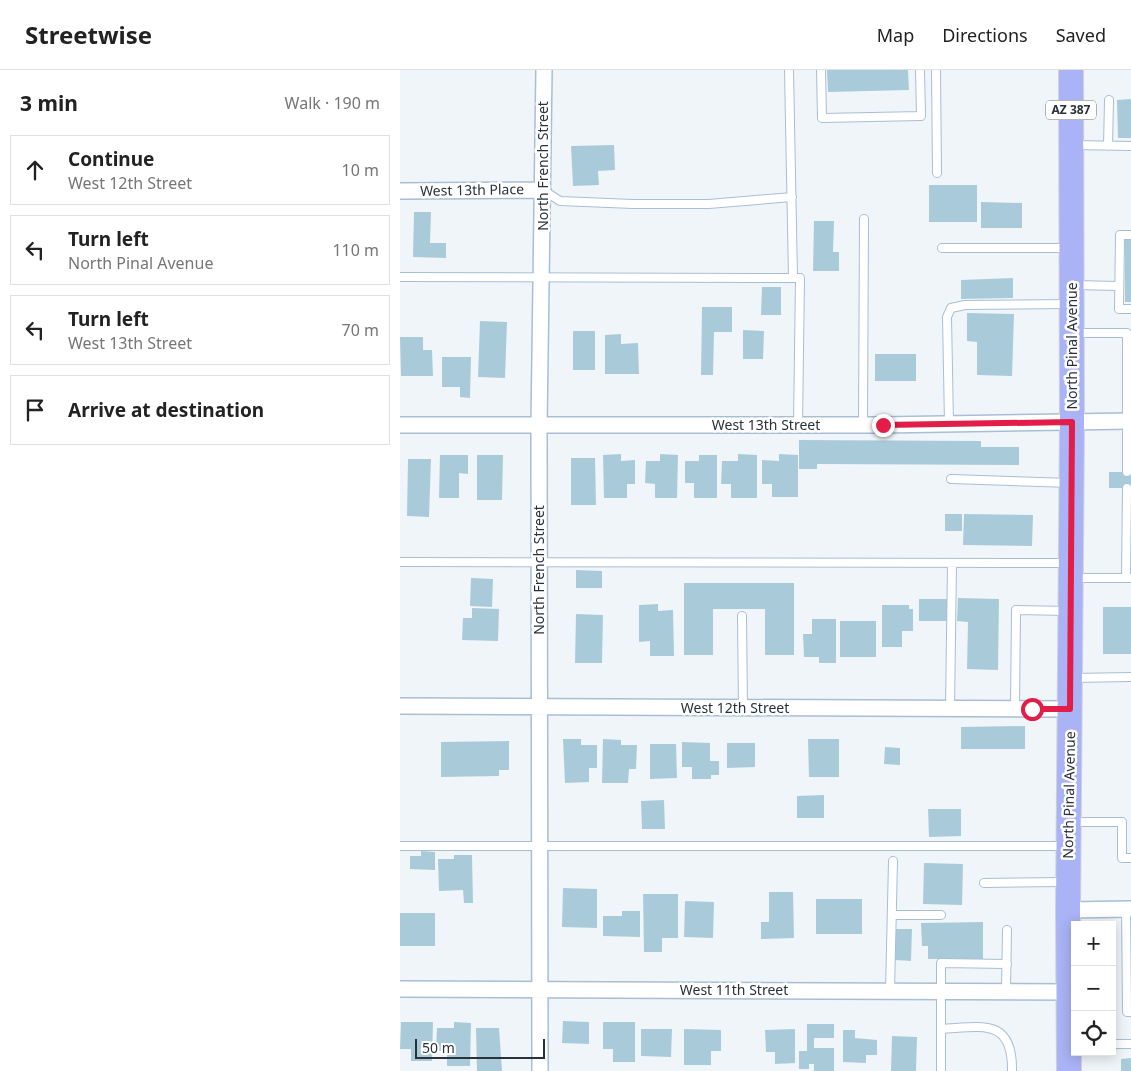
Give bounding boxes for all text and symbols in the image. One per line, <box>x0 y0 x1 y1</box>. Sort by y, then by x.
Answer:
text: Streetwise <box>25 18 152 51</box>
text: Map <box>877 23 914 47</box>
text: Directions <box>942 23 1028 47</box>
text: Saved <box>1056 23 1106 47</box>
text: 3 min <box>20 89 78 117</box>
text: Walk · 190 m <box>285 92 380 114</box>
road number: AZ 387 <box>1046 100 1096 120</box>
street label: North French Street <box>533 101 552 231</box>
text: Continue <box>68 146 154 172</box>
icon: ahead <box>21 156 49 184</box>
text: 10 m <box>342 159 379 181</box>
text: West 12th Street <box>68 172 192 194</box>
street label: West 13th Place <box>420 179 524 200</box>
text: Turn left <box>68 226 149 252</box>
icon: left <box>21 236 49 264</box>
text: 110 m <box>332 239 379 261</box>
text: North Pinal Avenue <box>68 252 213 274</box>
street label: North Pinal Avenue <box>1062 282 1081 410</box>
text: Turn left <box>68 306 149 332</box>
icon: left <box>21 316 49 344</box>
text: 70 m <box>342 319 379 341</box>
text: West 13th Street <box>68 332 192 354</box>
icon: arrive <box>21 396 49 424</box>
text: Arrive at destination <box>68 397 264 423</box>
route end <box>872 414 895 437</box>
street label: West 13th Street <box>712 415 820 434</box>
street label: North French Street <box>529 505 548 635</box>
street label: West 12th Street <box>681 698 789 717</box>
route start <box>1021 698 1044 721</box>
street label: North Pinal Avenue <box>1058 731 1079 859</box>
map controls <box>1071 921 1116 1056</box>
button: + <box>1071 921 1116 966</box>
button: − <box>1071 966 1116 1011</box>
street label: West 11th Street <box>680 980 788 999</box>
button: locate <box>1071 1011 1116 1056</box>
scale bar <box>415 1036 545 1059</box>
text: 50 m <box>422 1038 455 1057</box>

